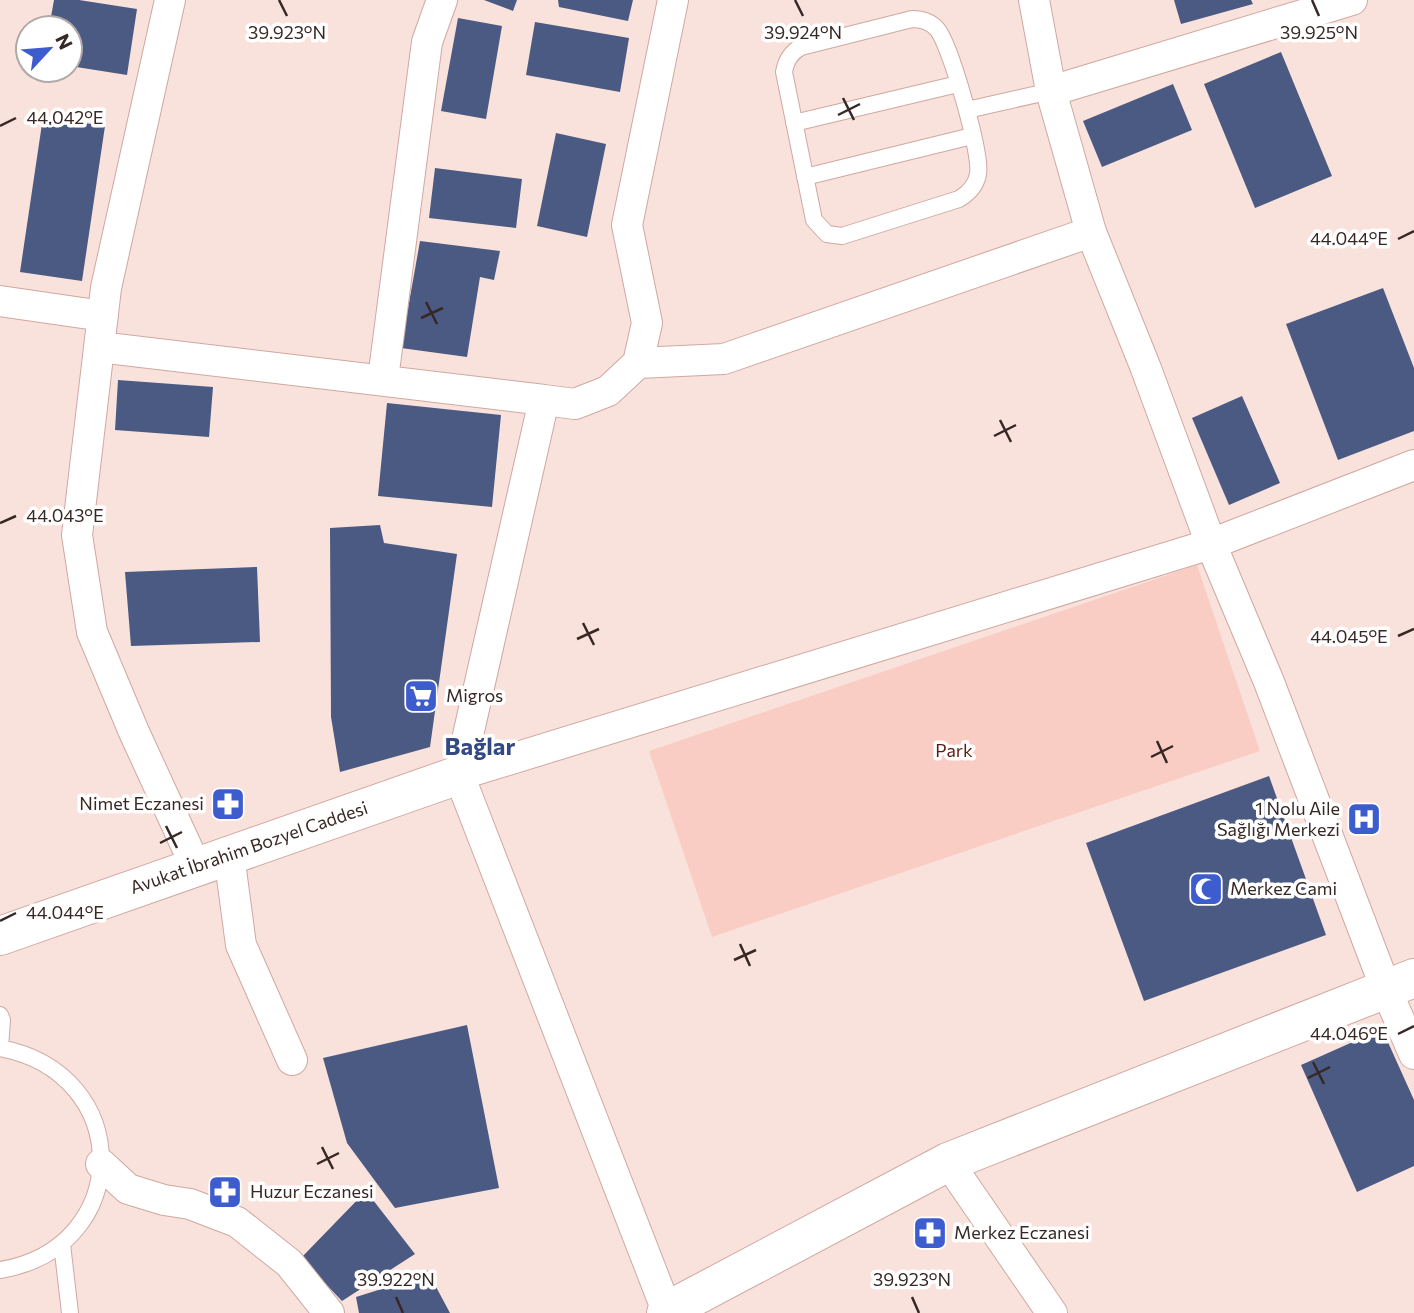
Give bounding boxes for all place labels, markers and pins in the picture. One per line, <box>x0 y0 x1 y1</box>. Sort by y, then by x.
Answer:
supermarket icon: Migros <box>402 677 440 715</box>
place label: Migros <box>446 684 503 706</box>
pharmacy icon: Nimet Eczanesi <box>209 785 247 823</box>
place label: Nimet Eczanesi <box>79 792 204 814</box>
place label: 1 Nolu Aile Sağlığı Merkezi <box>1217 797 1340 840</box>
hospital icon: 1 Nolu Aile Sağlığı Merkezi <box>1345 800 1383 838</box>
mosque icon: Merkez Cami <box>1187 870 1225 908</box>
place label: Merkez Cami <box>1230 877 1337 899</box>
pharmacy icon: Huzur Eczanesi <box>206 1173 244 1211</box>
place label: Huzur Eczanesi <box>250 1180 374 1202</box>
pharmacy icon: Merkez Eczanesi <box>911 1214 949 1252</box>
place label: Merkez Eczanesi <box>954 1221 1090 1243</box>

